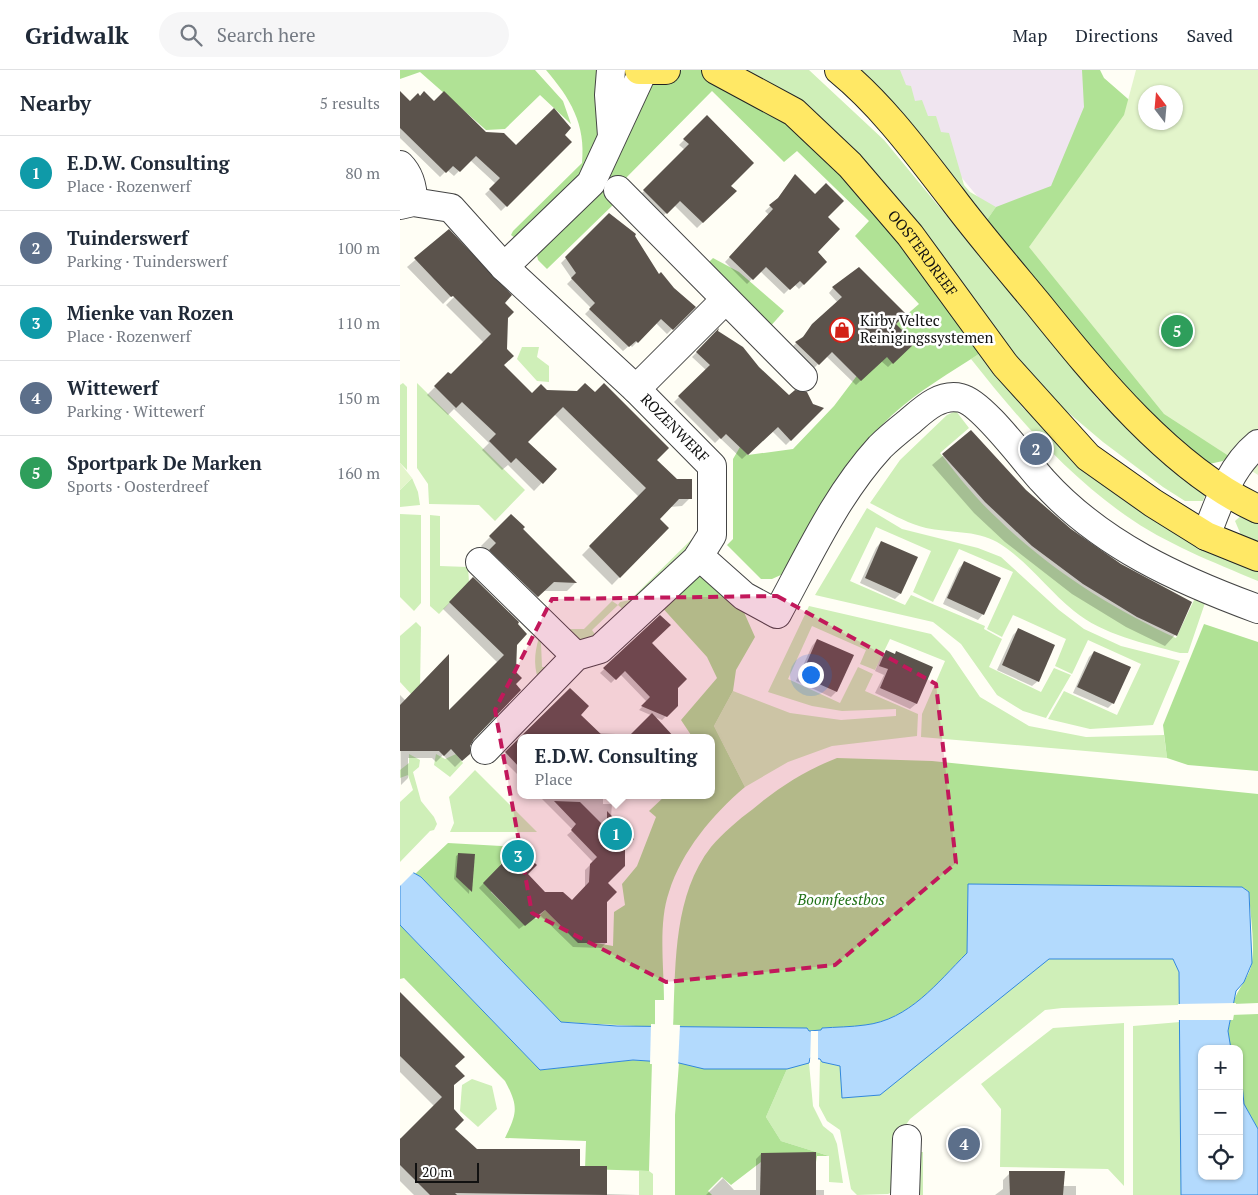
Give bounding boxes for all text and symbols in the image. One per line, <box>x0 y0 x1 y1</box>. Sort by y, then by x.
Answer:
search box <box>159 12 509 57</box>
text: Gridwalk <box>25 19 129 51</box>
icon: search <box>177 21 205 49</box>
text: Search here <box>217 22 316 47</box>
text: Map <box>1012 23 1047 47</box>
text: Directions <box>1075 23 1158 47</box>
text: Saved <box>1186 23 1233 47</box>
north arrow <box>1138 85 1183 130</box>
text: Nearby <box>20 89 91 117</box>
text: 5 results <box>320 92 380 114</box>
text: E.D.W. Consulting <box>67 150 229 175</box>
text: 1 <box>31 162 41 184</box>
text: 80 m <box>345 162 380 184</box>
text: Place · Rozenwerf <box>67 175 191 197</box>
street label: OOSTERDREEF <box>884 205 963 300</box>
text: Tuinderswerf <box>67 225 188 250</box>
text: 2 <box>31 237 41 259</box>
text: 100 m <box>337 237 380 259</box>
text: Parking · Tuinderswerf <box>67 250 227 272</box>
text: Mienke van Rozen <box>67 300 233 325</box>
place label: Kirby Veltec Reinigingssystemen <box>860 310 994 347</box>
text: 3 <box>31 312 41 334</box>
text: 110 m <box>337 312 380 334</box>
pin: 5 <box>1161 312 1193 350</box>
shop icon: Kirby Veltec Reinigingssystemen <box>829 317 855 343</box>
text: Place · Rozenwerf <box>67 325 191 347</box>
text: Wittewerf <box>67 375 158 400</box>
text: 4 <box>31 387 41 409</box>
text: 150 m <box>337 387 380 409</box>
street label: ROZENWERF <box>637 389 714 466</box>
text: Parking · Wittewerf <box>67 400 204 422</box>
pin: 2 <box>1020 430 1052 468</box>
text: Sportpark De Marken <box>67 450 262 475</box>
text: 5 <box>31 462 41 484</box>
text: 160 m <box>337 462 380 484</box>
text: Sports · Oosterdreef <box>67 475 208 497</box>
your location <box>798 662 824 688</box>
popup <box>517 734 715 799</box>
text: E.D.W. Consulting <box>535 743 697 768</box>
text: Place <box>535 768 572 790</box>
pin: 1 <box>600 815 632 853</box>
pin: 3 <box>502 837 534 875</box>
park label: Boomfeestbos <box>796 889 885 909</box>
map controls <box>1198 1045 1243 1180</box>
button: + <box>1198 1045 1243 1090</box>
button: − <box>1198 1090 1243 1135</box>
pin: 4 <box>948 1125 980 1163</box>
button: locate <box>1198 1135 1243 1180</box>
scale bar <box>415 1160 479 1183</box>
text: 20 m <box>422 1162 452 1181</box>

